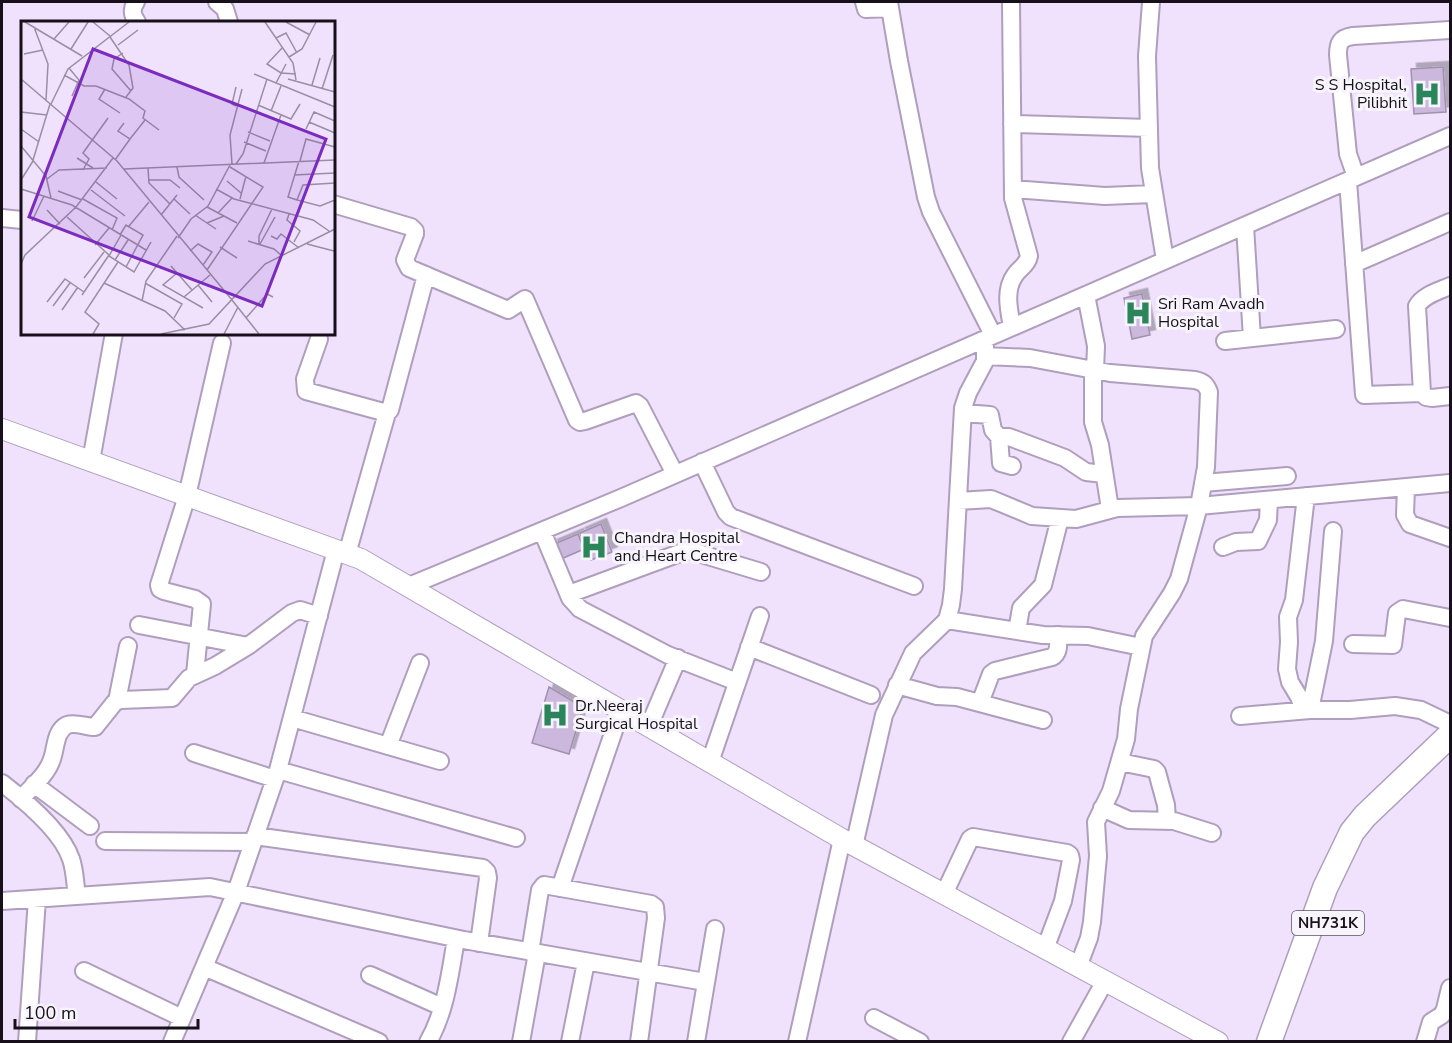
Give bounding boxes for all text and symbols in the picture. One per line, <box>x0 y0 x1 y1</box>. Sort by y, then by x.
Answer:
inset map <box>21 21 334 334</box>
place label: S S Hospital, Pilibhit <box>1315 74 1407 114</box>
hospital icon: S S Hospital, Pilibhit <box>1412 79 1442 109</box>
place label: Sri Ram Avadh Hospital <box>1158 293 1265 333</box>
hospital icon: Sri Ram Avadh Hospital <box>1123 298 1153 328</box>
place label: Chandra Hospital and Heart Centre <box>614 527 740 567</box>
hospital icon: Chandra Hospital and Heart Centre <box>579 532 609 562</box>
place label: Dr.Neeraj Surgical Hospital <box>575 695 698 735</box>
hospital icon: Dr.Neeraj Surgical Hospital <box>540 700 570 730</box>
road number: NH731K <box>1292 911 1364 935</box>
scale bar <box>15 992 198 1030</box>
text: 100 m <box>24 1001 76 1025</box>

